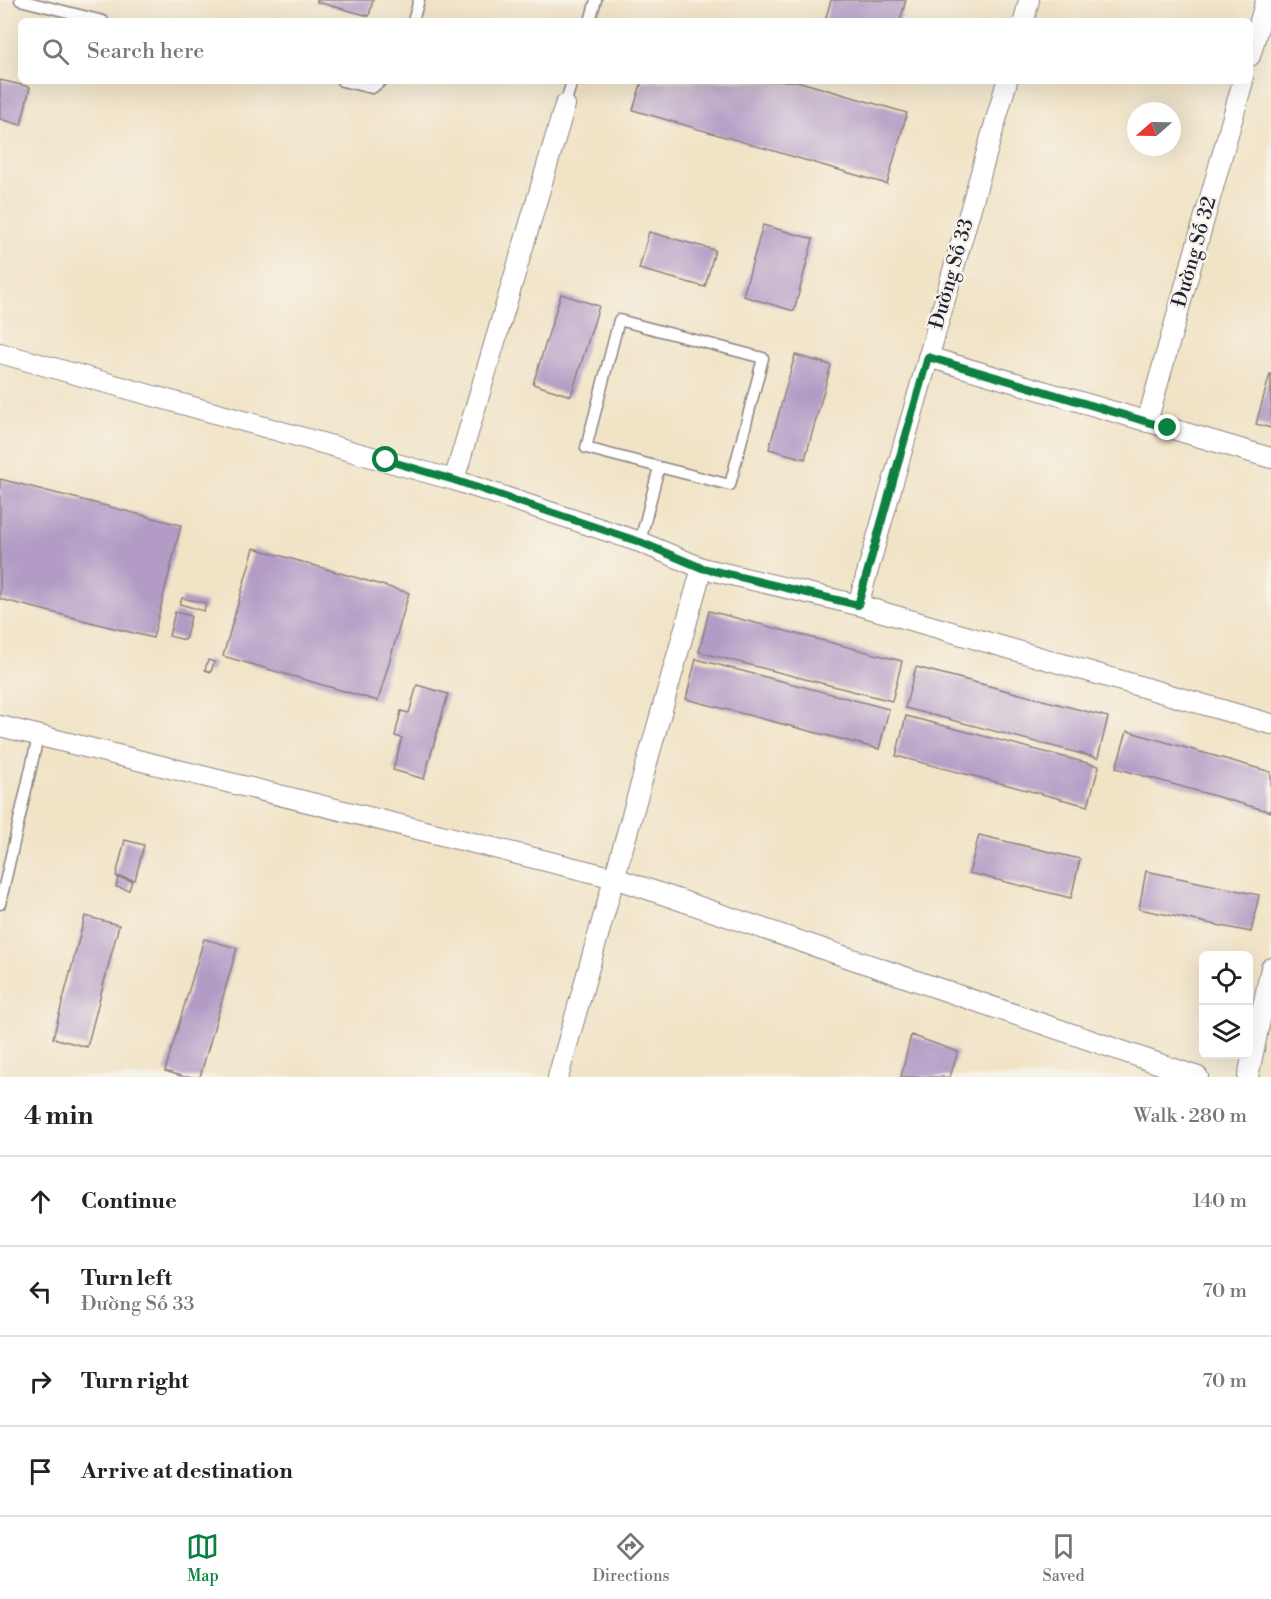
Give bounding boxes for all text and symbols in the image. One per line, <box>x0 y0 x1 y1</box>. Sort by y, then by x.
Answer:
search box <box>18 18 1253 84</box>
icon: search <box>39 35 72 68</box>
text: Search here <box>87 38 204 65</box>
north arrow <box>1127 102 1181 156</box>
street label: Đường Số 32 <box>1167 194 1223 310</box>
street label: Đường Số 33 <box>924 216 980 332</box>
route end <box>1154 414 1180 440</box>
route start <box>372 446 398 472</box>
map controls <box>1199 951 1253 1059</box>
button: locate <box>1199 951 1253 1005</box>
button: layers <box>1199 1005 1253 1059</box>
text: 4 min <box>24 1100 94 1132</box>
text: Walk · 280 m <box>1134 1104 1247 1129</box>
icon: ahead <box>24 1185 57 1218</box>
text: Continue <box>81 1188 177 1215</box>
text: 140 m <box>1192 1189 1247 1214</box>
text: Turn left <box>81 1265 172 1292</box>
icon: left <box>24 1275 57 1308</box>
text: 70 m <box>1203 1279 1247 1304</box>
text: Đường Số 33 <box>81 1292 195 1317</box>
icon: right <box>24 1365 57 1398</box>
text: Turn right <box>81 1368 189 1395</box>
text: 70 m <box>1203 1369 1247 1394</box>
icon: arrive <box>24 1455 57 1488</box>
text: Arrive at destination <box>81 1458 293 1485</box>
tab: Map <box>186 1530 219 1586</box>
tab: Directions <box>592 1530 670 1586</box>
tab: Saved <box>1042 1530 1085 1586</box>

